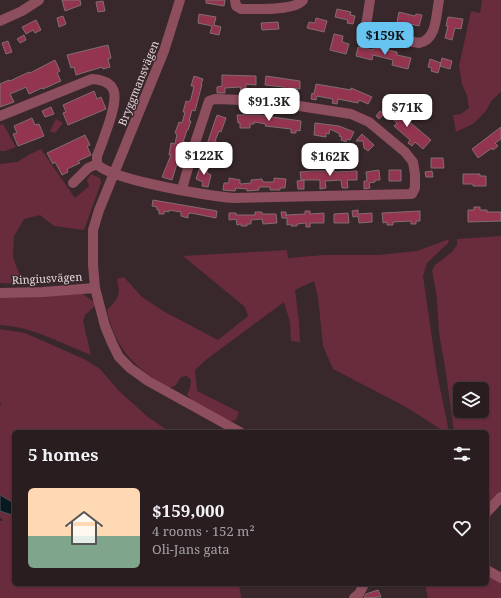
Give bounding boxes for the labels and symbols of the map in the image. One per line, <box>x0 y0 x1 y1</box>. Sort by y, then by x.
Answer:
pin: $159K <box>357 22 413 56</box>
street label: Bryggmansvägen <box>114 38 162 128</box>
pin: $91.3K <box>236 88 302 122</box>
pin: $71K <box>383 94 431 128</box>
pin: $122K <box>176 142 232 176</box>
pin: $162K <box>302 143 358 177</box>
street label: Ringiusvägen <box>11 269 83 287</box>

